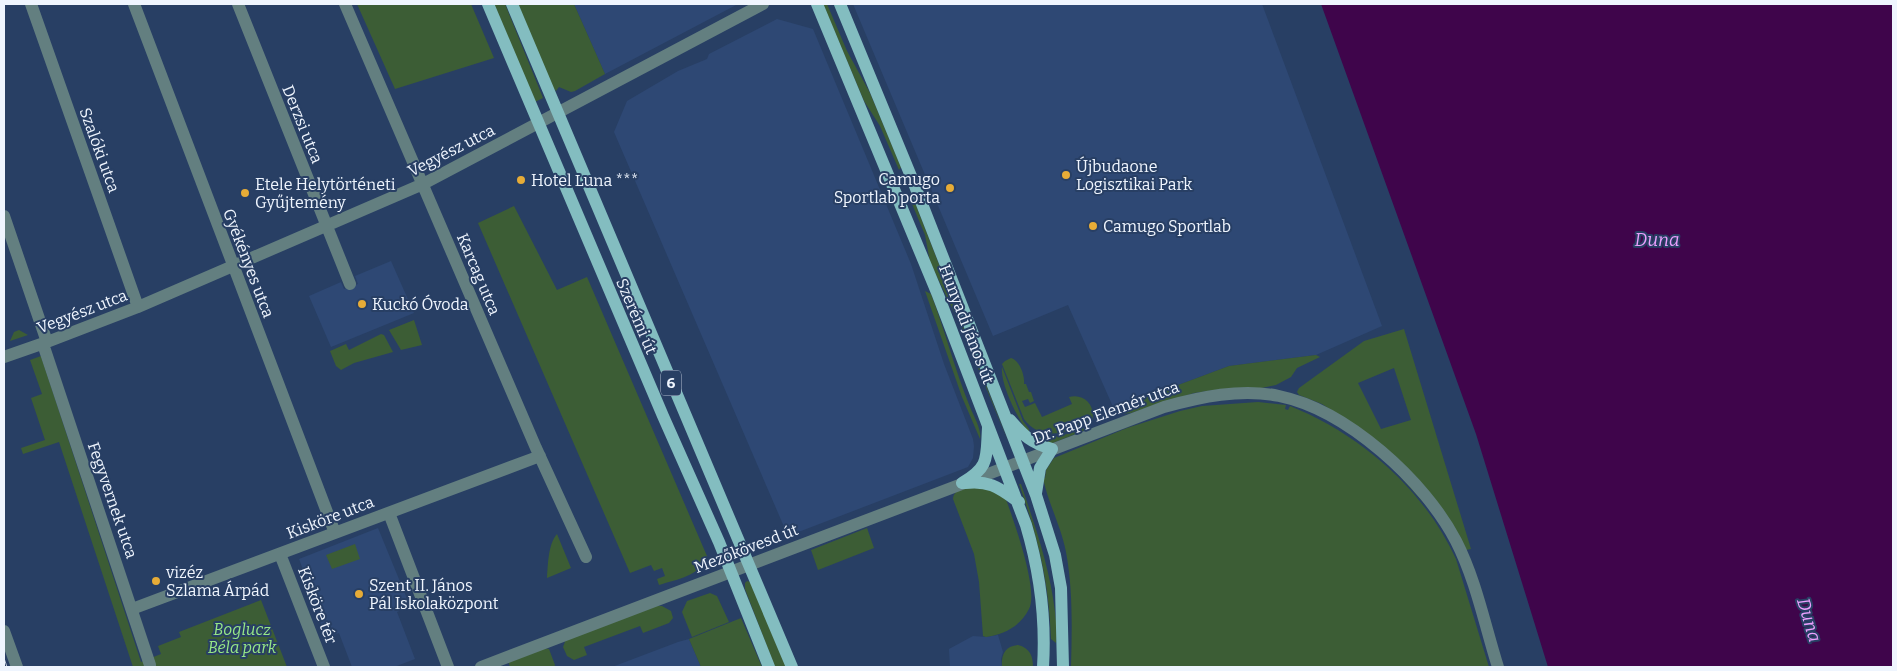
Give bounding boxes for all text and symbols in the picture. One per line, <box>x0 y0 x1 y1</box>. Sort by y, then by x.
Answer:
street label: Derzsi utca <box>278 82 327 166</box>
street label: Szalóki utca <box>75 105 124 195</box>
street label: Vegyész utca <box>405 120 498 180</box>
place label: Újbudaone Logisztikai Park <box>1076 156 1192 194</box>
marker: Újbudaone Logisztikai Park <box>1060 169 1072 181</box>
place label: Camugo Sportlab porta <box>834 170 940 207</box>
place label: Hotel Luna *** <box>531 171 638 190</box>
marker: Hotel Luna *** <box>515 174 527 186</box>
place label: Etele Helytörténeti Gyűjtemény <box>255 175 396 212</box>
marker: Camugo Sportlab porta <box>944 182 956 194</box>
marker: Etele Helytörténeti Gyűjtemény <box>239 187 251 199</box>
street label: Gyékényes utca <box>219 206 278 321</box>
place label: Camugo Sportlab <box>1103 217 1231 236</box>
marker: Camugo Sportlab <box>1087 220 1099 232</box>
water label: Duna <box>1635 229 1679 251</box>
street label: Karcag utca <box>453 230 504 318</box>
street label: Hunyadi János út <box>935 262 998 387</box>
street label: Szerémi út <box>612 275 661 357</box>
street label: Vegyész utca <box>34 285 130 337</box>
place label: Kuckó Óvoda <box>372 294 469 314</box>
marker: Kuckó Óvoda <box>356 298 368 310</box>
road number: 6 <box>661 370 681 396</box>
street label: Dr. Papp Elemér utca <box>1031 377 1182 448</box>
street label: Fegyvernek utca <box>84 440 141 561</box>
street label: Kisköre utca <box>284 492 377 543</box>
street label: Mezőkövesd út <box>691 520 801 577</box>
place label: vizéz Szlama Árpád <box>165 563 270 600</box>
street label: Kisköre tér <box>294 564 341 647</box>
marker: vizéz Szlama Árpád <box>150 575 162 587</box>
place label: Szent II. János Pál Iskolaközpont <box>369 576 499 613</box>
marker: Szent II. János Pál Iskolaközpont <box>353 588 365 600</box>
water label: Duna <box>1792 595 1826 645</box>
park label: Boglucz Béla park <box>208 620 277 657</box>

